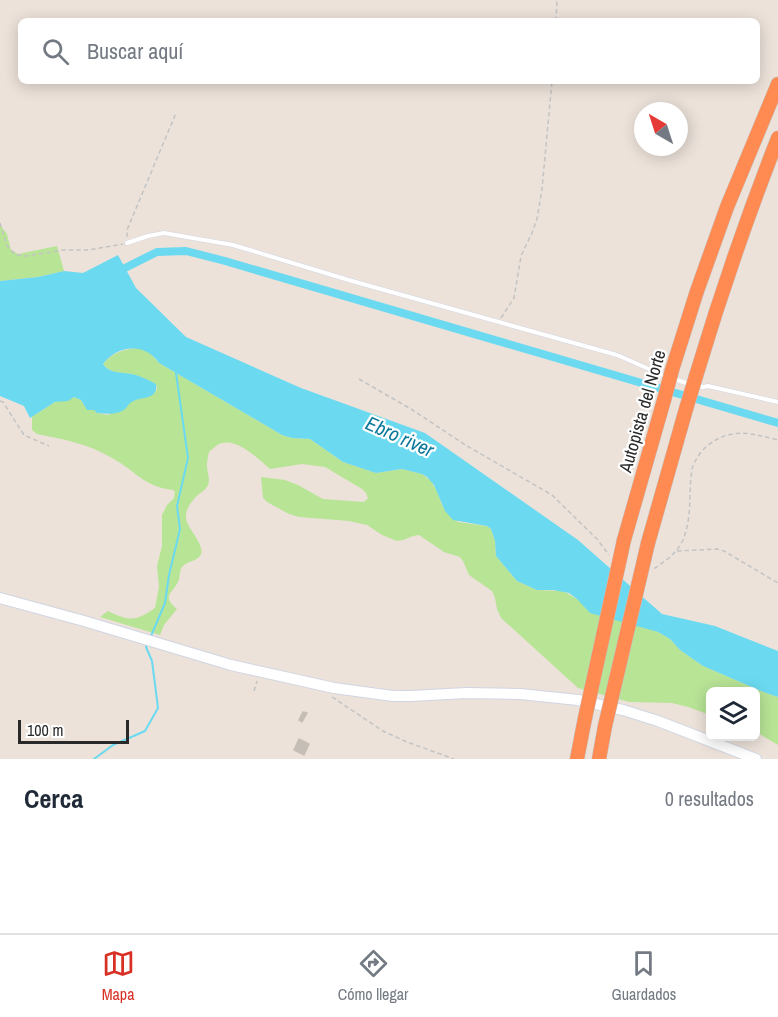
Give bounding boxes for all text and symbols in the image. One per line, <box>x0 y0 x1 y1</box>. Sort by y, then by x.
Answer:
search box <box>18 18 760 84</box>
icon: search <box>39 35 72 68</box>
text: Buscar aquí <box>87 36 183 66</box>
north arrow <box>634 102 688 156</box>
street label: Autopista del Norte <box>612 347 671 476</box>
water label: Ebro river <box>362 409 439 463</box>
map controls <box>706 687 760 741</box>
button: layers <box>706 687 760 741</box>
scale bar <box>18 717 129 744</box>
text: 100 m <box>27 719 63 741</box>
text: Cerca <box>24 781 83 816</box>
text: 0 resultados <box>665 785 754 812</box>
tab: Mapa <box>102 947 135 1005</box>
tab: Cómo llegar <box>338 947 408 1005</box>
tab: Guardados <box>612 947 676 1005</box>

